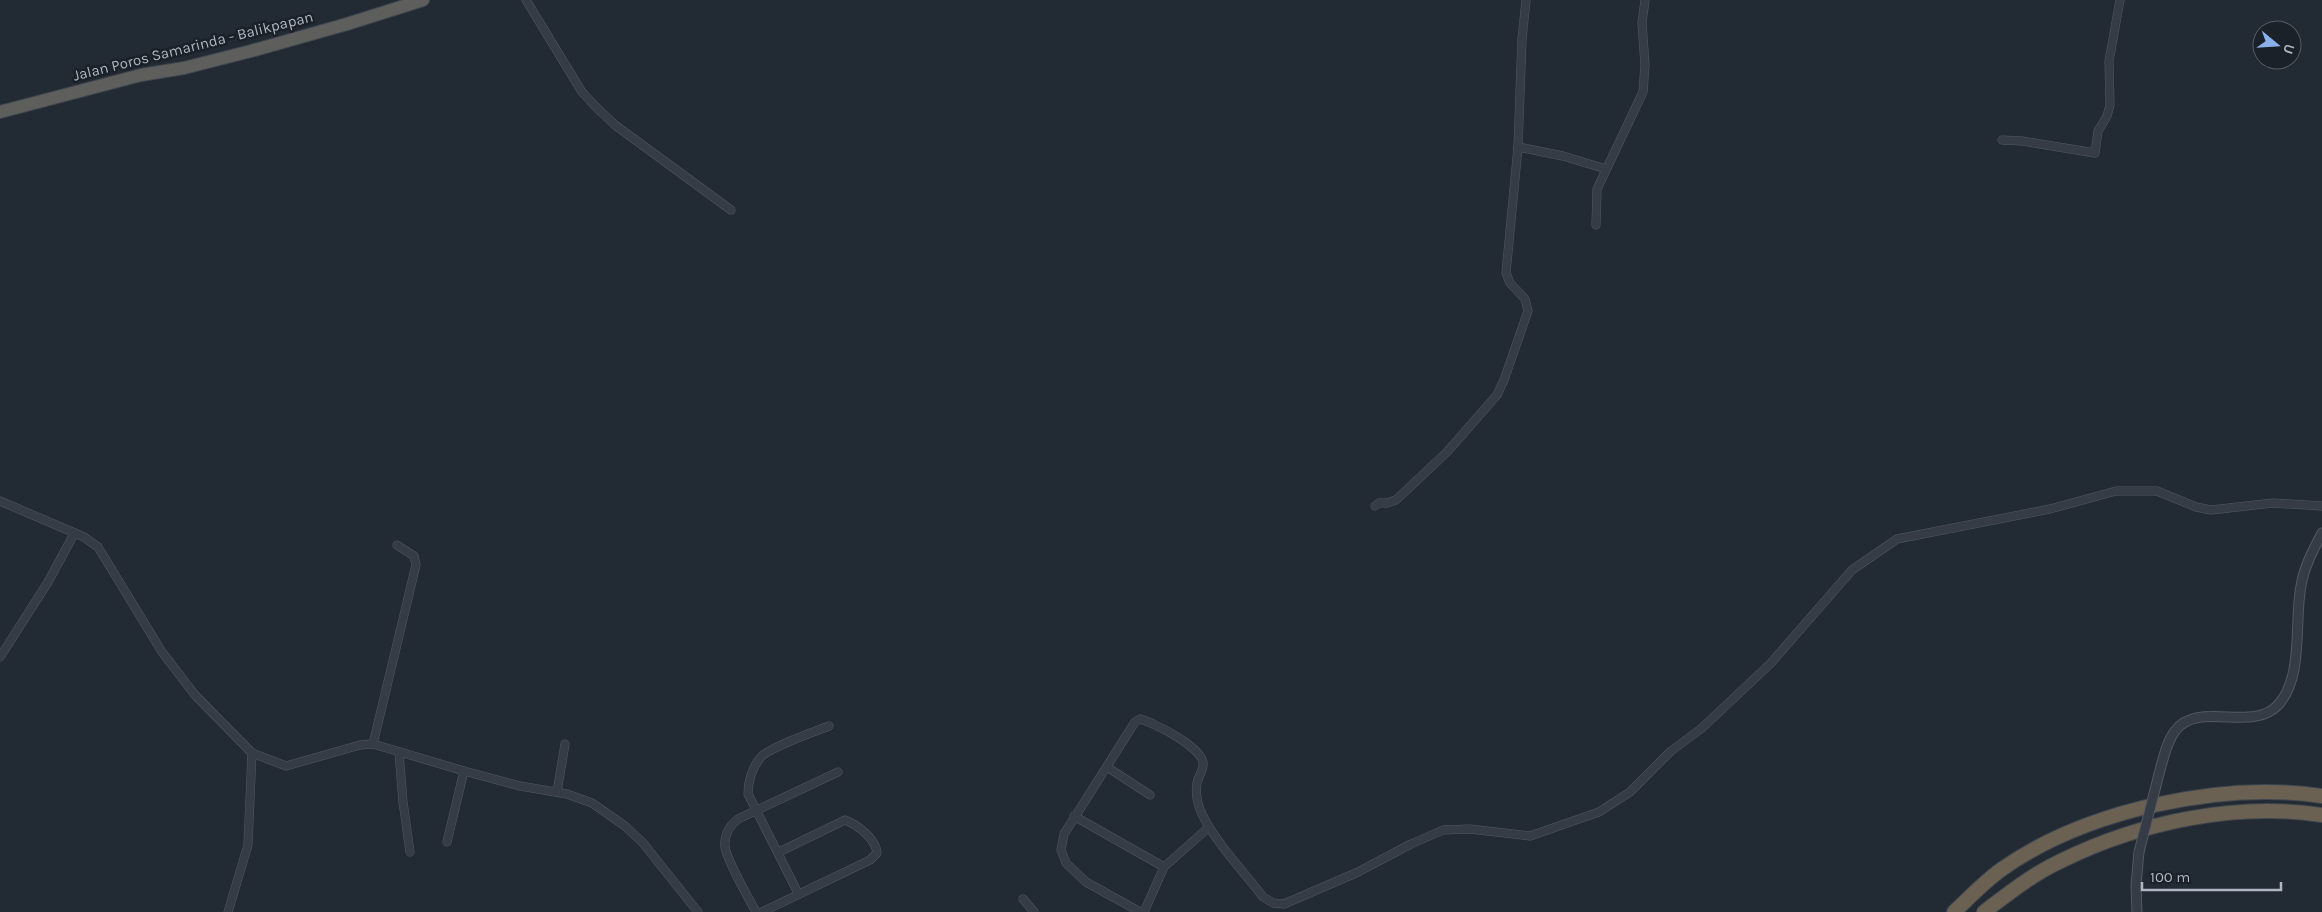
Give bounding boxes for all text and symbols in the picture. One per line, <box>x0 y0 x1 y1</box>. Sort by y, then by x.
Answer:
street label: Jalan Poros Samarinda - Balikpapan <box>71 7 315 85</box>
north arrow <box>2252 20 2302 70</box>
text: U <box>2279 42 2298 56</box>
scale bar <box>2142 860 2281 892</box>
text: 100 m <box>2150 868 2190 886</box>

